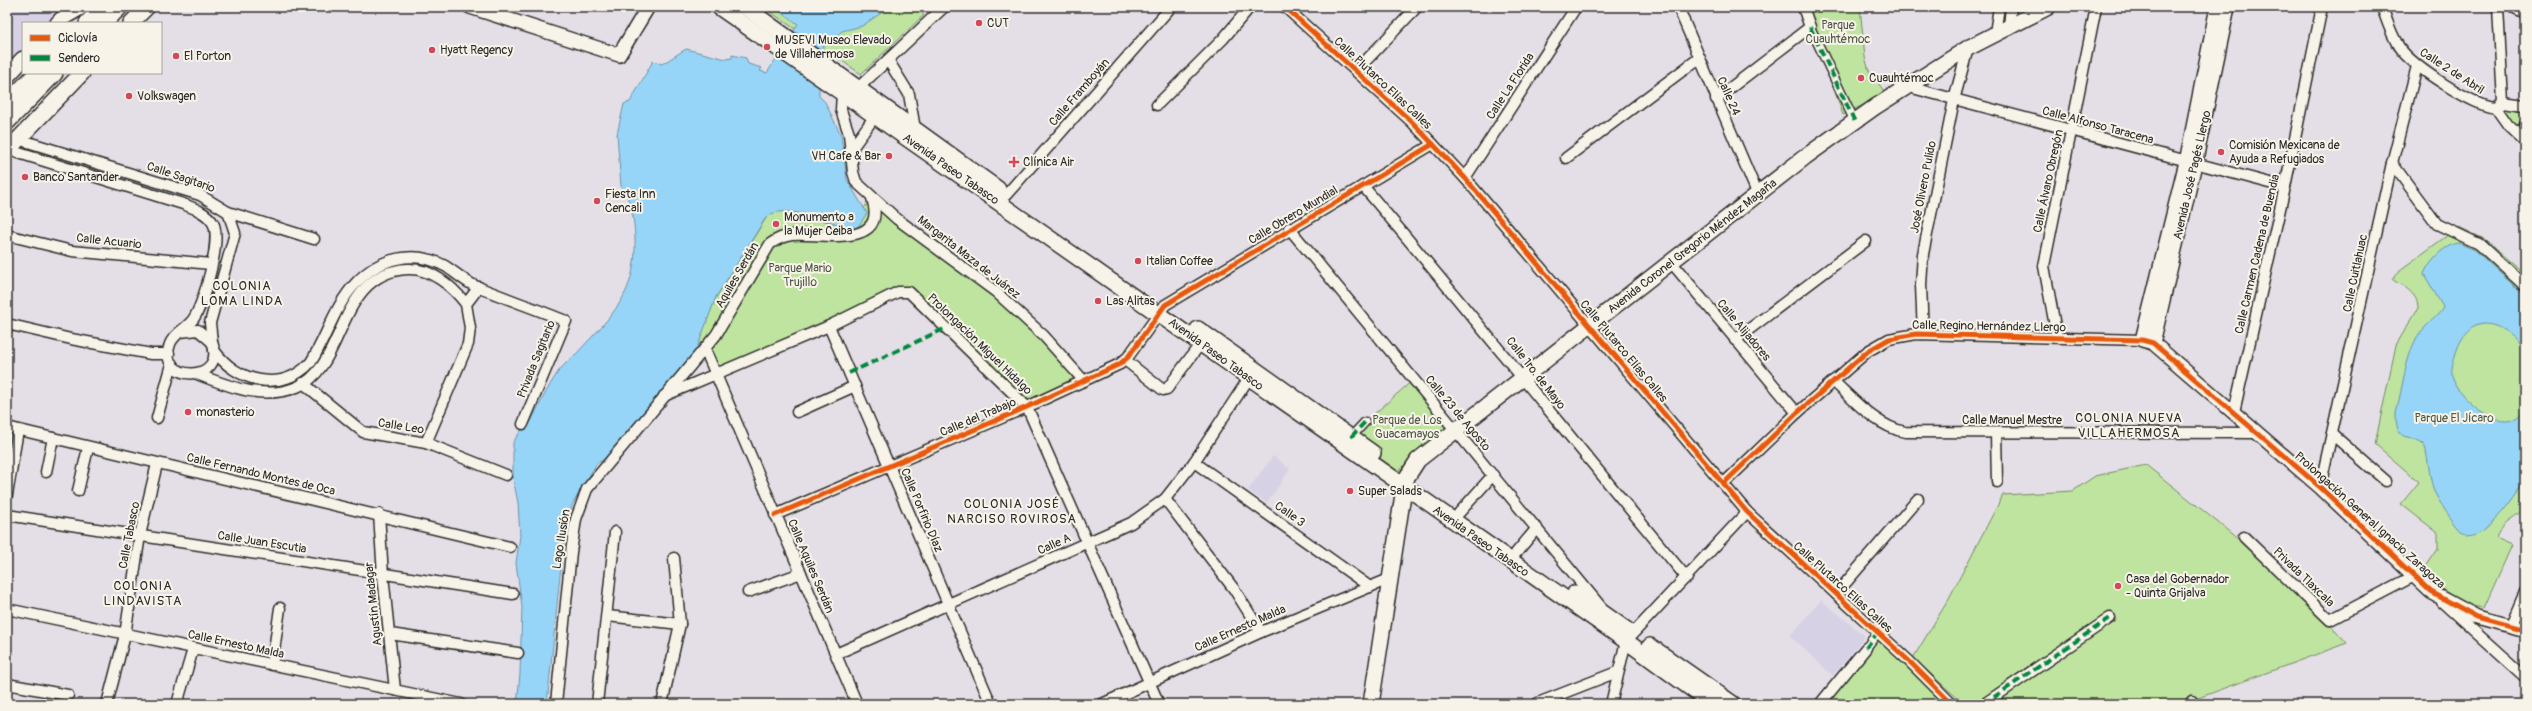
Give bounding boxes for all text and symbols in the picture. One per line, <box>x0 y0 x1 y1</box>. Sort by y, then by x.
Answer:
place label: CUT <box>987 16 1009 31</box>
marker: CUT <box>974 18 984 28</box>
park label: Parque Cuauhtémoc <box>1806 18 1870 47</box>
legend <box>22 22 162 74</box>
text: Ciclovía <box>58 31 98 46</box>
place label: MUSEVI Museo Elevado de Villahermosa <box>775 33 892 62</box>
street label: Calle Plutarco Elías Calles <box>1331 34 1435 133</box>
marker: MUSEVI Museo Elevado de Villahermosa <box>762 42 772 52</box>
place label: Hyatt Regency <box>440 43 513 58</box>
marker: Hyatt Regency <box>427 45 437 55</box>
street label: Calle 2 de Abril <box>2417 45 2487 98</box>
place label: El Porton <box>184 49 231 64</box>
street label: Calle La Florida <box>1483 50 1538 122</box>
text: Sendero <box>58 51 100 66</box>
marker: El Porton <box>171 51 181 61</box>
street label: Calle Framboyán <box>1046 55 1113 129</box>
place label: Cuauhtémoc <box>1869 71 1934 86</box>
marker: Cuauhtémoc <box>1856 73 1866 83</box>
street label: Calle 24 <box>1713 74 1744 118</box>
place label: Volkswagen <box>137 89 196 104</box>
marker: Volkswagen <box>124 91 134 101</box>
street label: Calle Alfonso Taracena <box>2040 103 2156 148</box>
street label: Avenida José Pagés Llergo <box>2170 109 2215 241</box>
street label: Calle Álvaro Obregón <box>2029 128 2067 234</box>
street label: Avenida Paseo Tabasco <box>900 131 1002 209</box>
place label: Comisión Mexicana de Ayuda a Refugiados <box>2229 138 2340 167</box>
street label: José Olivero Pulido <box>1907 139 1940 235</box>
marker: Comisión Mexicana de Ayuda a Refugiados <box>2216 147 2226 157</box>
place label: VH Cafe & Bar <box>811 149 882 164</box>
marker: VH Cafe & Bar <box>884 151 894 161</box>
place label: Clínica Air <box>1023 155 1075 170</box>
marker: Clínica Air <box>1008 156 1020 168</box>
street label: Calle Sagitario <box>145 159 217 196</box>
place label: Banco Santander <box>33 170 120 185</box>
marker: Banco Santander <box>20 172 30 182</box>
street label: Calle Carmen Cadena de Buendia <box>2232 172 2283 335</box>
street label: Avenida Coronel Gregorio Méndez Magaña <box>1605 175 1780 317</box>
street label: Calle Obrero Mundial <box>1246 183 1341 248</box>
place label: Fiesta Inn Cencali <box>605 187 656 216</box>
marker: Fiesta Inn Cencali <box>592 196 602 206</box>
place label: Monumento a la Mujer Ceiba <box>784 210 854 239</box>
street label: Margarita Maza de Juárez <box>914 213 1023 302</box>
marker: Monumento a la Mujer Ceiba <box>771 219 781 229</box>
street label: Calle Acuario <box>76 231 143 252</box>
street label: Calle Cuitlahuac <box>2340 233 2371 313</box>
street label: Aquiles Serdán <box>713 239 762 311</box>
place label: Italian Coffee <box>1146 254 1213 269</box>
marker: Italian Coffee <box>1133 256 1143 266</box>
park label: Parque Mario Trujillo <box>768 261 832 290</box>
district label: COLONIA LOMA LINDA <box>201 278 283 309</box>
street label: Prolongación Miguel Hidalgo <box>924 291 1035 399</box>
place label: Las Alitas <box>1106 294 1156 309</box>
marker: Las Alitas <box>1093 296 1103 306</box>
street label: Calle Alijadores <box>1713 296 1774 365</box>
street label: Calle Plutarco Elías Calles <box>1577 297 1671 406</box>
street label: Avenida Paseo Tabasco <box>1165 315 1267 394</box>
street label: Privada Sagitario <box>514 318 559 400</box>
street label: Calle Regino Hernández Llergo <box>1912 318 2067 335</box>
street label: Calle 1ro. de Mayo <box>1503 334 1569 413</box>
street label: Calle 23 de Agosto <box>1422 372 1494 455</box>
street label: Calle del Trabajo <box>938 394 1019 440</box>
place label: monasterio <box>196 405 255 420</box>
marker: monasterio <box>183 407 193 417</box>
district label: COLONIA NUEVA VILLAHERMOSA <box>2075 410 2183 441</box>
park label: Parque El Jícaro <box>2414 411 2494 426</box>
park label: Parque de Los Guacamayos <box>1372 413 1442 442</box>
street label: Calle Manuel Mestre <box>1962 413 2062 428</box>
street label: Calle Leo <box>377 415 426 438</box>
street label: Prolongación General Ignacio Zaragoza <box>2291 449 2448 592</box>
street label: Calle Fernando Montes de Oca <box>185 450 337 499</box>
street label: Calle Porfirio Díaz <box>897 466 946 554</box>
place label: Super Salads <box>1358 484 1422 499</box>
marker: Super Salads <box>1345 486 1355 496</box>
district label: COLONIA JOSÉ NARCISO ROVIROSA <box>947 496 1077 527</box>
street label: Calle 3 <box>1272 499 1308 530</box>
street label: Calle Tabasco <box>116 500 143 570</box>
street label: Avenida Paseo Tabasco <box>1430 503 1532 581</box>
street label: Lago Ilusión <box>549 508 574 570</box>
street label: Calle Aquiles Serdán <box>784 517 837 616</box>
street label: Calle Juan Escutia <box>216 528 308 557</box>
street label: Calle A <box>1035 530 1073 558</box>
street label: Calle Plutarco Elías Calles <box>1790 539 1896 636</box>
street label: Privada Tlaxcala <box>2270 544 2338 611</box>
street label: Agustín Madagar <box>362 560 385 647</box>
place label: Casa del Gobernador - Quinta Grijalva <box>2126 572 2230 601</box>
district label: COLONIA LINDAVISTA <box>104 578 182 609</box>
marker: Casa del Gobernador - Quinta Grijalva <box>2113 581 2123 591</box>
street label: Calle Ernesto Malda <box>1192 601 1289 655</box>
street label: Calle Ernesto Malda <box>186 627 286 662</box>

